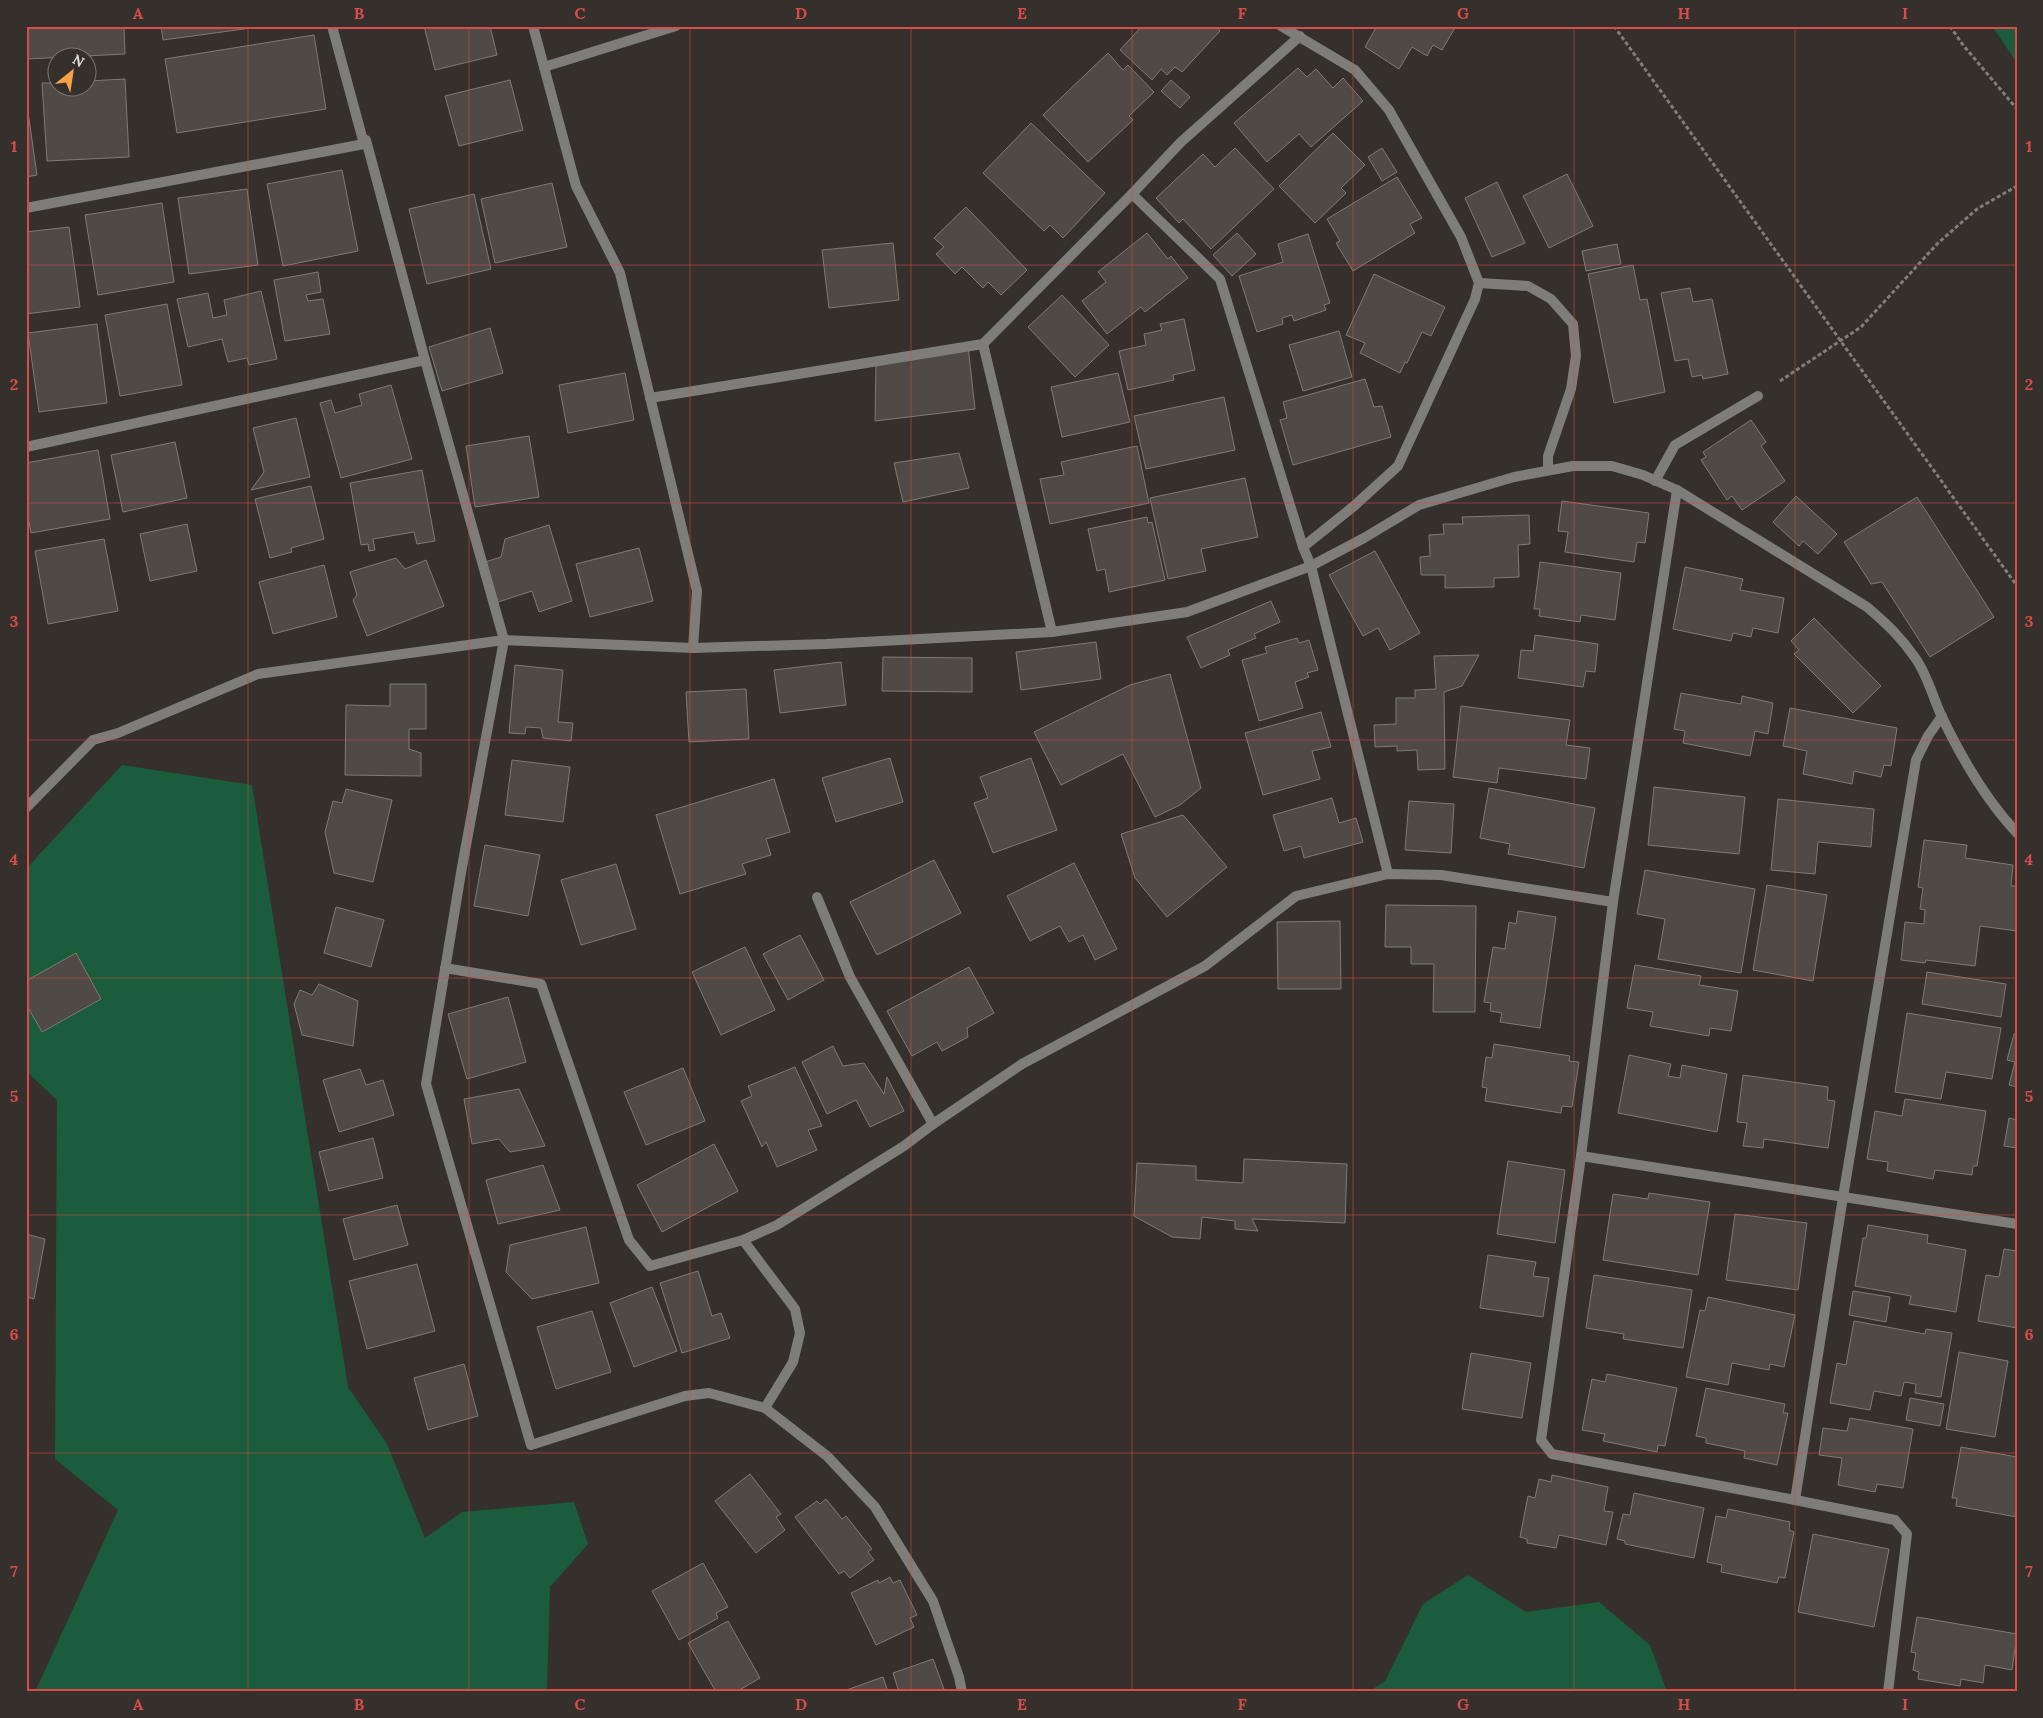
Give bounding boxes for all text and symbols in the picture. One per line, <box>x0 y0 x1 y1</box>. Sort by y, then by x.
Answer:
text: A <box>133 3 144 23</box>
text: B <box>354 3 365 23</box>
text: C <box>574 3 586 23</box>
text: D <box>795 3 807 23</box>
text: E <box>1017 3 1027 23</box>
text: F <box>1237 3 1247 23</box>
text: G <box>1457 3 1469 23</box>
text: H <box>1678 3 1691 23</box>
text: I <box>1902 3 1908 23</box>
north arrow <box>48 48 98 98</box>
text: N <box>69 50 88 71</box>
text: 1 <box>11 136 17 156</box>
text: 1 <box>2026 136 2032 156</box>
text: 2 <box>10 374 18 394</box>
text: 2 <box>2025 374 2033 394</box>
text: 3 <box>10 611 19 631</box>
text: 3 <box>2025 611 2034 631</box>
text: 4 <box>10 849 19 869</box>
text: 4 <box>2025 849 2034 869</box>
text: 5 <box>10 1086 19 1106</box>
text: 5 <box>2025 1086 2034 1106</box>
text: 6 <box>9 1324 19 1344</box>
text: 6 <box>2024 1324 2034 1344</box>
text: 7 <box>10 1561 18 1581</box>
text: 7 <box>2025 1561 2033 1581</box>
text: A <box>133 1694 144 1714</box>
text: B <box>354 1694 365 1714</box>
text: C <box>574 1694 586 1714</box>
text: D <box>795 1694 807 1714</box>
text: E <box>1017 1694 1027 1714</box>
text: F <box>1237 1694 1247 1714</box>
text: G <box>1457 1694 1469 1714</box>
text: H <box>1678 1694 1691 1714</box>
text: I <box>1902 1694 1908 1714</box>

